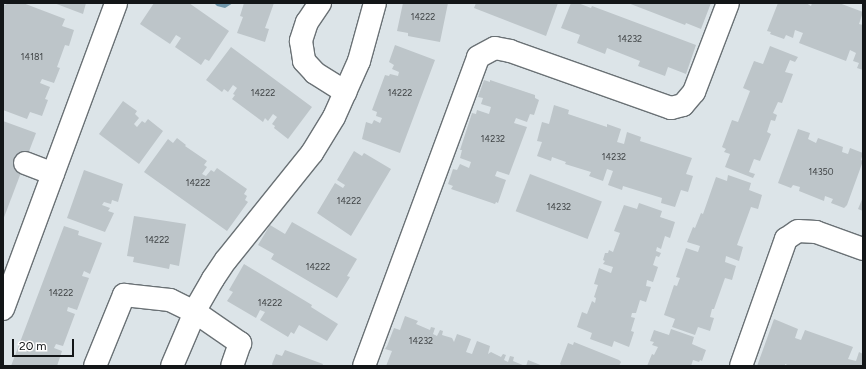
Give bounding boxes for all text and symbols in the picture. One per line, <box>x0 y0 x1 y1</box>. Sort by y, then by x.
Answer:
house number: 14222 <box>411 12 435 22</box>
house number: 14232 <box>618 34 642 44</box>
house number: 14181 <box>21 52 43 62</box>
house number: 14222 <box>251 88 275 98</box>
house number: 14222 <box>388 88 412 98</box>
house number: 14232 <box>481 134 505 144</box>
house number: 14232 <box>602 152 626 162</box>
house number: 14350 <box>808 167 834 177</box>
house number: 14222 <box>186 178 210 188</box>
house number: 14222 <box>337 196 361 206</box>
house number: 14232 <box>547 202 571 212</box>
house number: 14222 <box>145 235 169 245</box>
house number: 14222 <box>306 262 330 272</box>
house number: 14222 <box>49 288 73 298</box>
house number: 14222 <box>258 298 282 308</box>
scale bar <box>14 331 76 357</box>
house number: 14232 <box>409 336 433 346</box>
text: 20 m <box>19 339 47 353</box>

